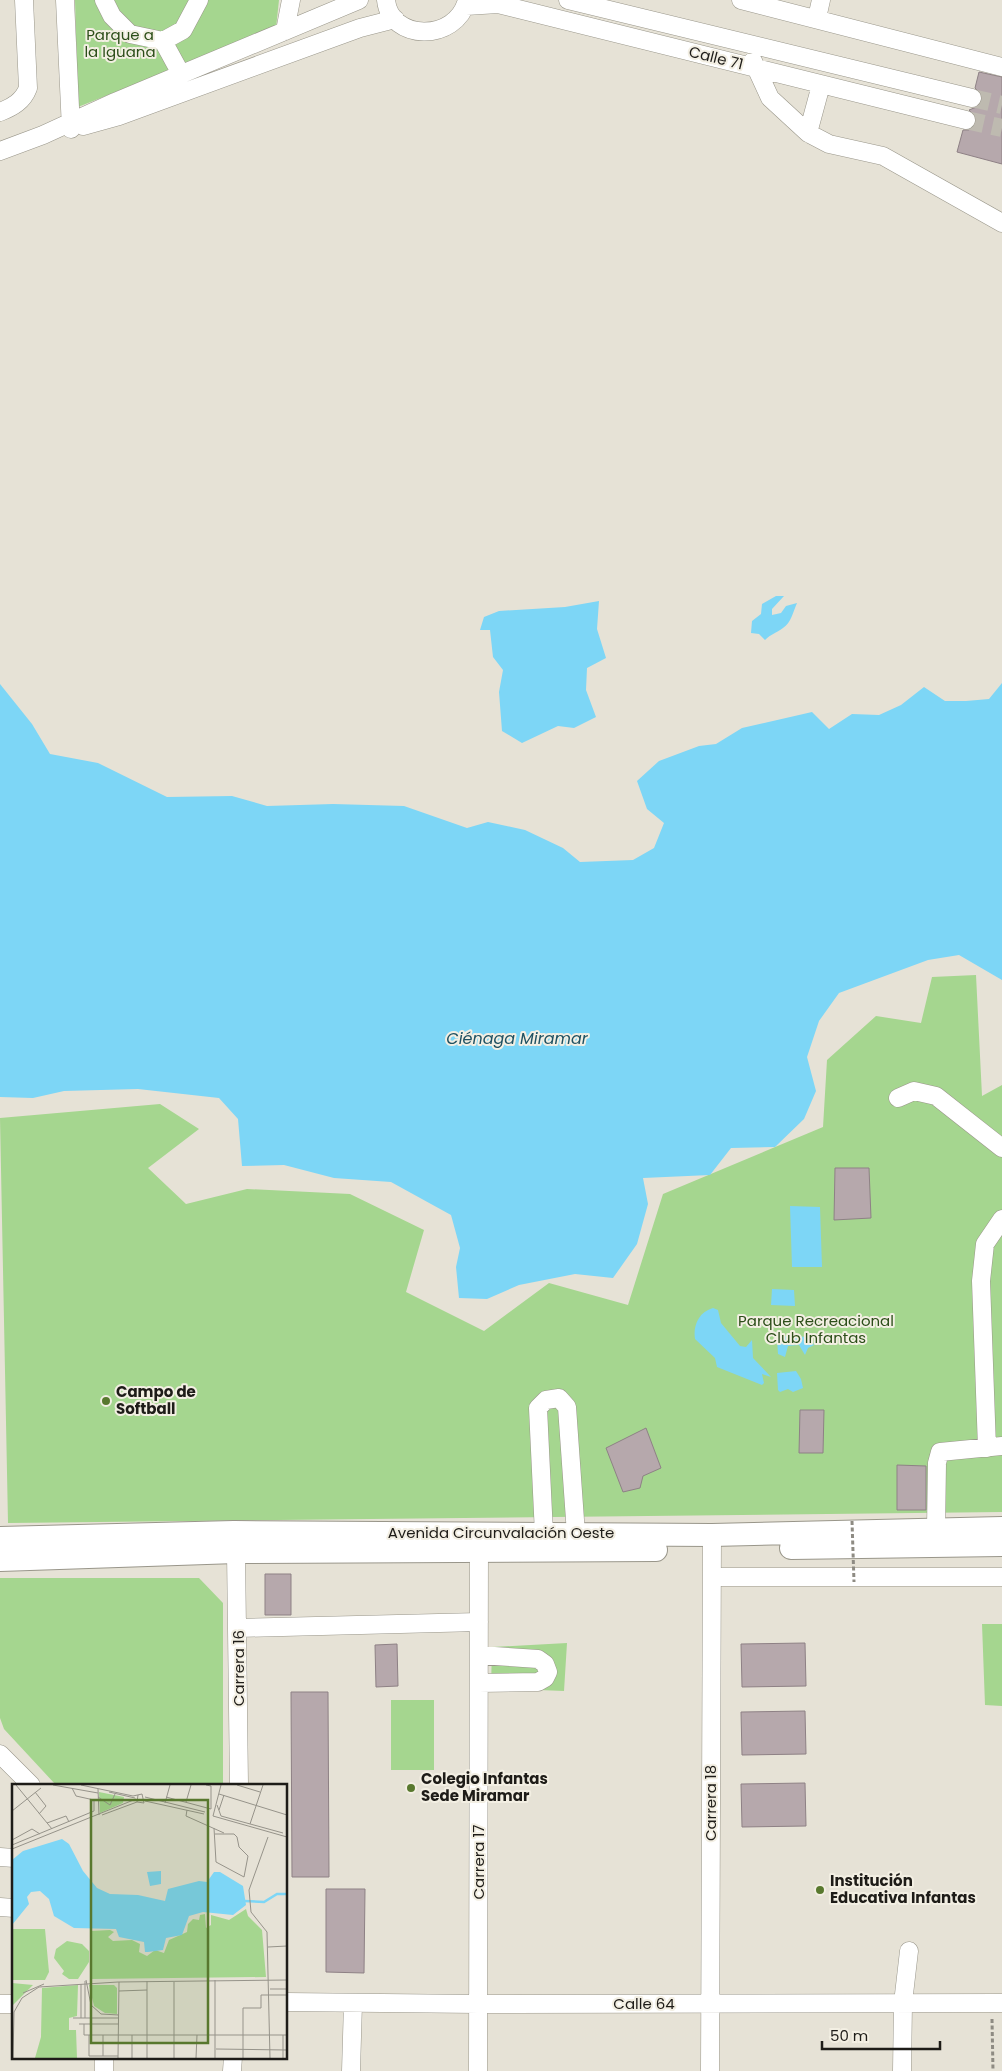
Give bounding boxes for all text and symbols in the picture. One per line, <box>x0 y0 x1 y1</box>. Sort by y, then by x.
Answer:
park label: Parque a la Iguana <box>84 24 156 62</box>
street label: Calle 71 <box>687 41 746 74</box>
water label: Ciénaga Miramar <box>446 1027 589 1050</box>
park label: Parque Recreacional Club Infantas <box>738 1310 894 1348</box>
place label: Campo de Softball <box>116 1381 196 1419</box>
marker: Campo de Softball <box>100 1395 112 1407</box>
street label: Avenida Circunvalación Oeste <box>388 1522 614 1543</box>
street label: Carrera 16 <box>228 1630 249 1706</box>
street label: Carrera 18 <box>700 1765 721 1841</box>
place label: Colegio Infantas Sede Miramar <box>421 1768 548 1806</box>
marker: Colegio Infantas Sede Miramar <box>405 1782 417 1794</box>
inset map <box>12 1784 288 2058</box>
street label: Carrera 17 <box>468 1825 489 1899</box>
place label: Institución Educativa Infantas <box>830 1870 976 1908</box>
marker: Institución Educativa Infantas <box>814 1884 826 1896</box>
street label: Calle 64 <box>613 1993 675 2014</box>
scale bar <box>822 2018 940 2050</box>
text: 50 m <box>830 2025 868 2046</box>

